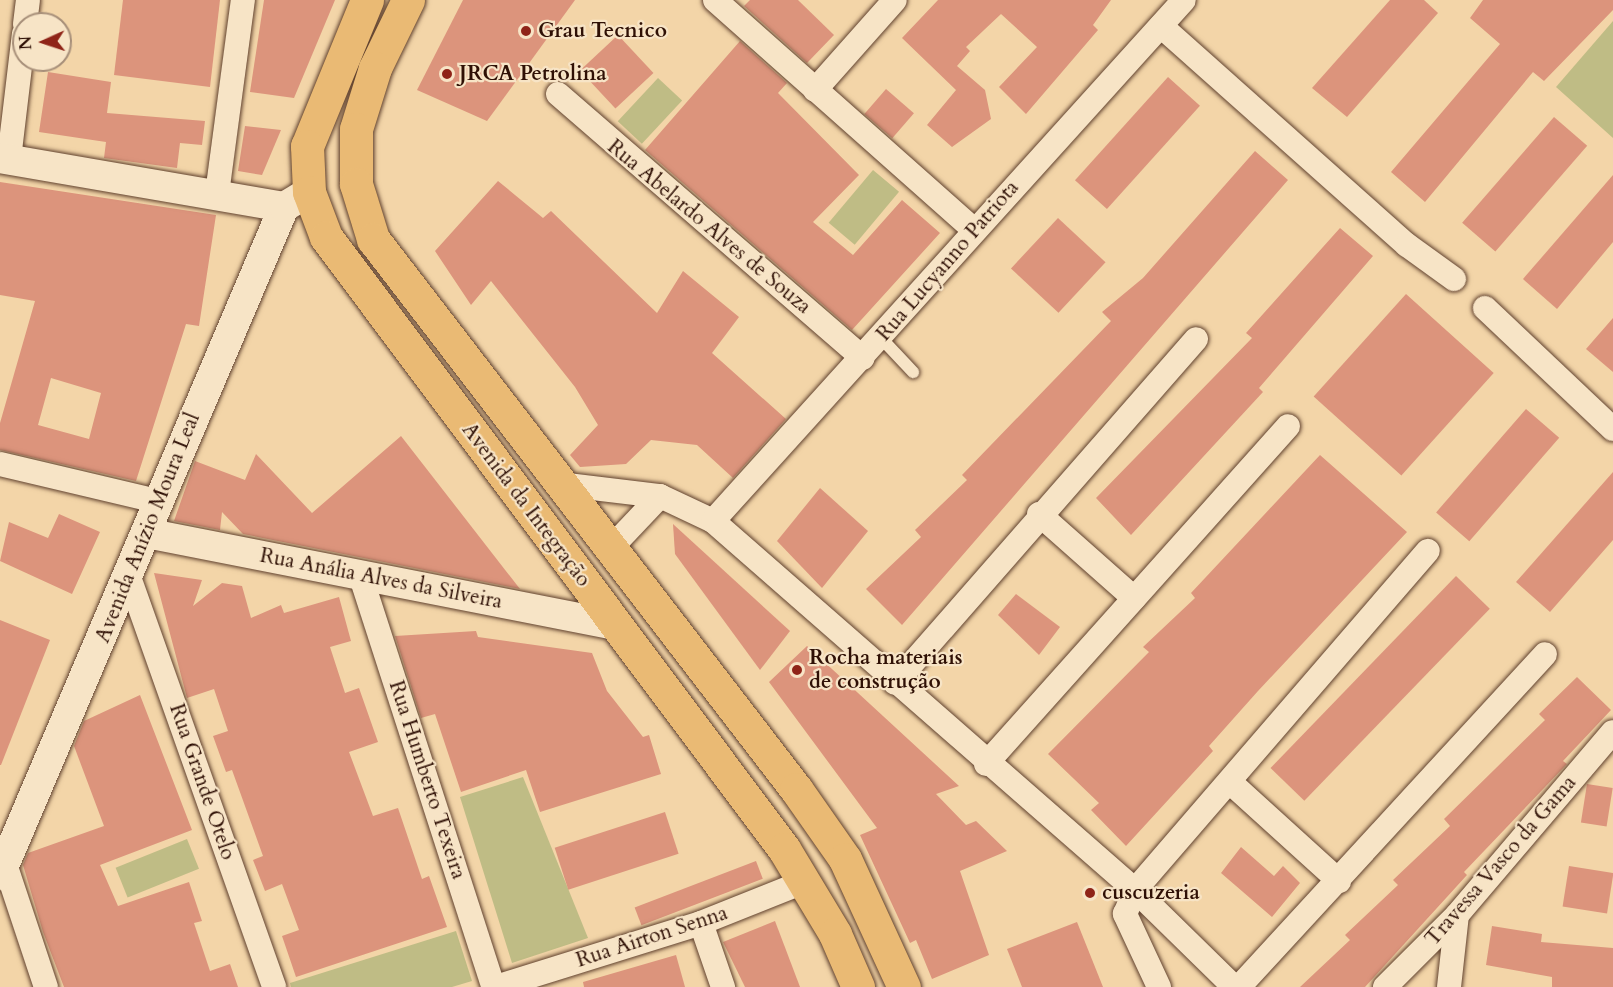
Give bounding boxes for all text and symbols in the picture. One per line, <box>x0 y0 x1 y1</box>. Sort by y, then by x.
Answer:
north arrow <box>12 12 72 72</box>
place label: Grau Tecnico <box>538 18 667 44</box>
marker: Grau Tecnico <box>519 24 533 38</box>
text: N <box>15 35 37 50</box>
place label: JRCA Petrolina <box>459 61 607 87</box>
marker: JRCA Petrolina <box>440 67 454 81</box>
street label: Rua Abelardo Alves de Souza <box>602 134 816 320</box>
street label: Rua Lucyanno Patriota <box>871 176 1025 346</box>
street label: Avenida Anízio Moura Leal <box>90 409 206 647</box>
street label: Avenida da Integração <box>456 418 596 592</box>
street label: Rua Anália Alves da Silveira <box>258 543 504 615</box>
place label: Rocha materiais de construção <box>809 645 963 695</box>
marker: Rocha materiais de construção <box>790 663 804 677</box>
street label: Rua Humberto Texeira <box>383 678 471 882</box>
street label: Rua Grande Otelo <box>163 701 241 863</box>
street label: Travessa Vasco da Gama <box>1420 771 1582 951</box>
place label: cuscuzeria <box>1102 880 1200 906</box>
marker: cuscuzeria <box>1083 886 1097 900</box>
street label: Rua Airton Senna <box>573 901 731 973</box>

